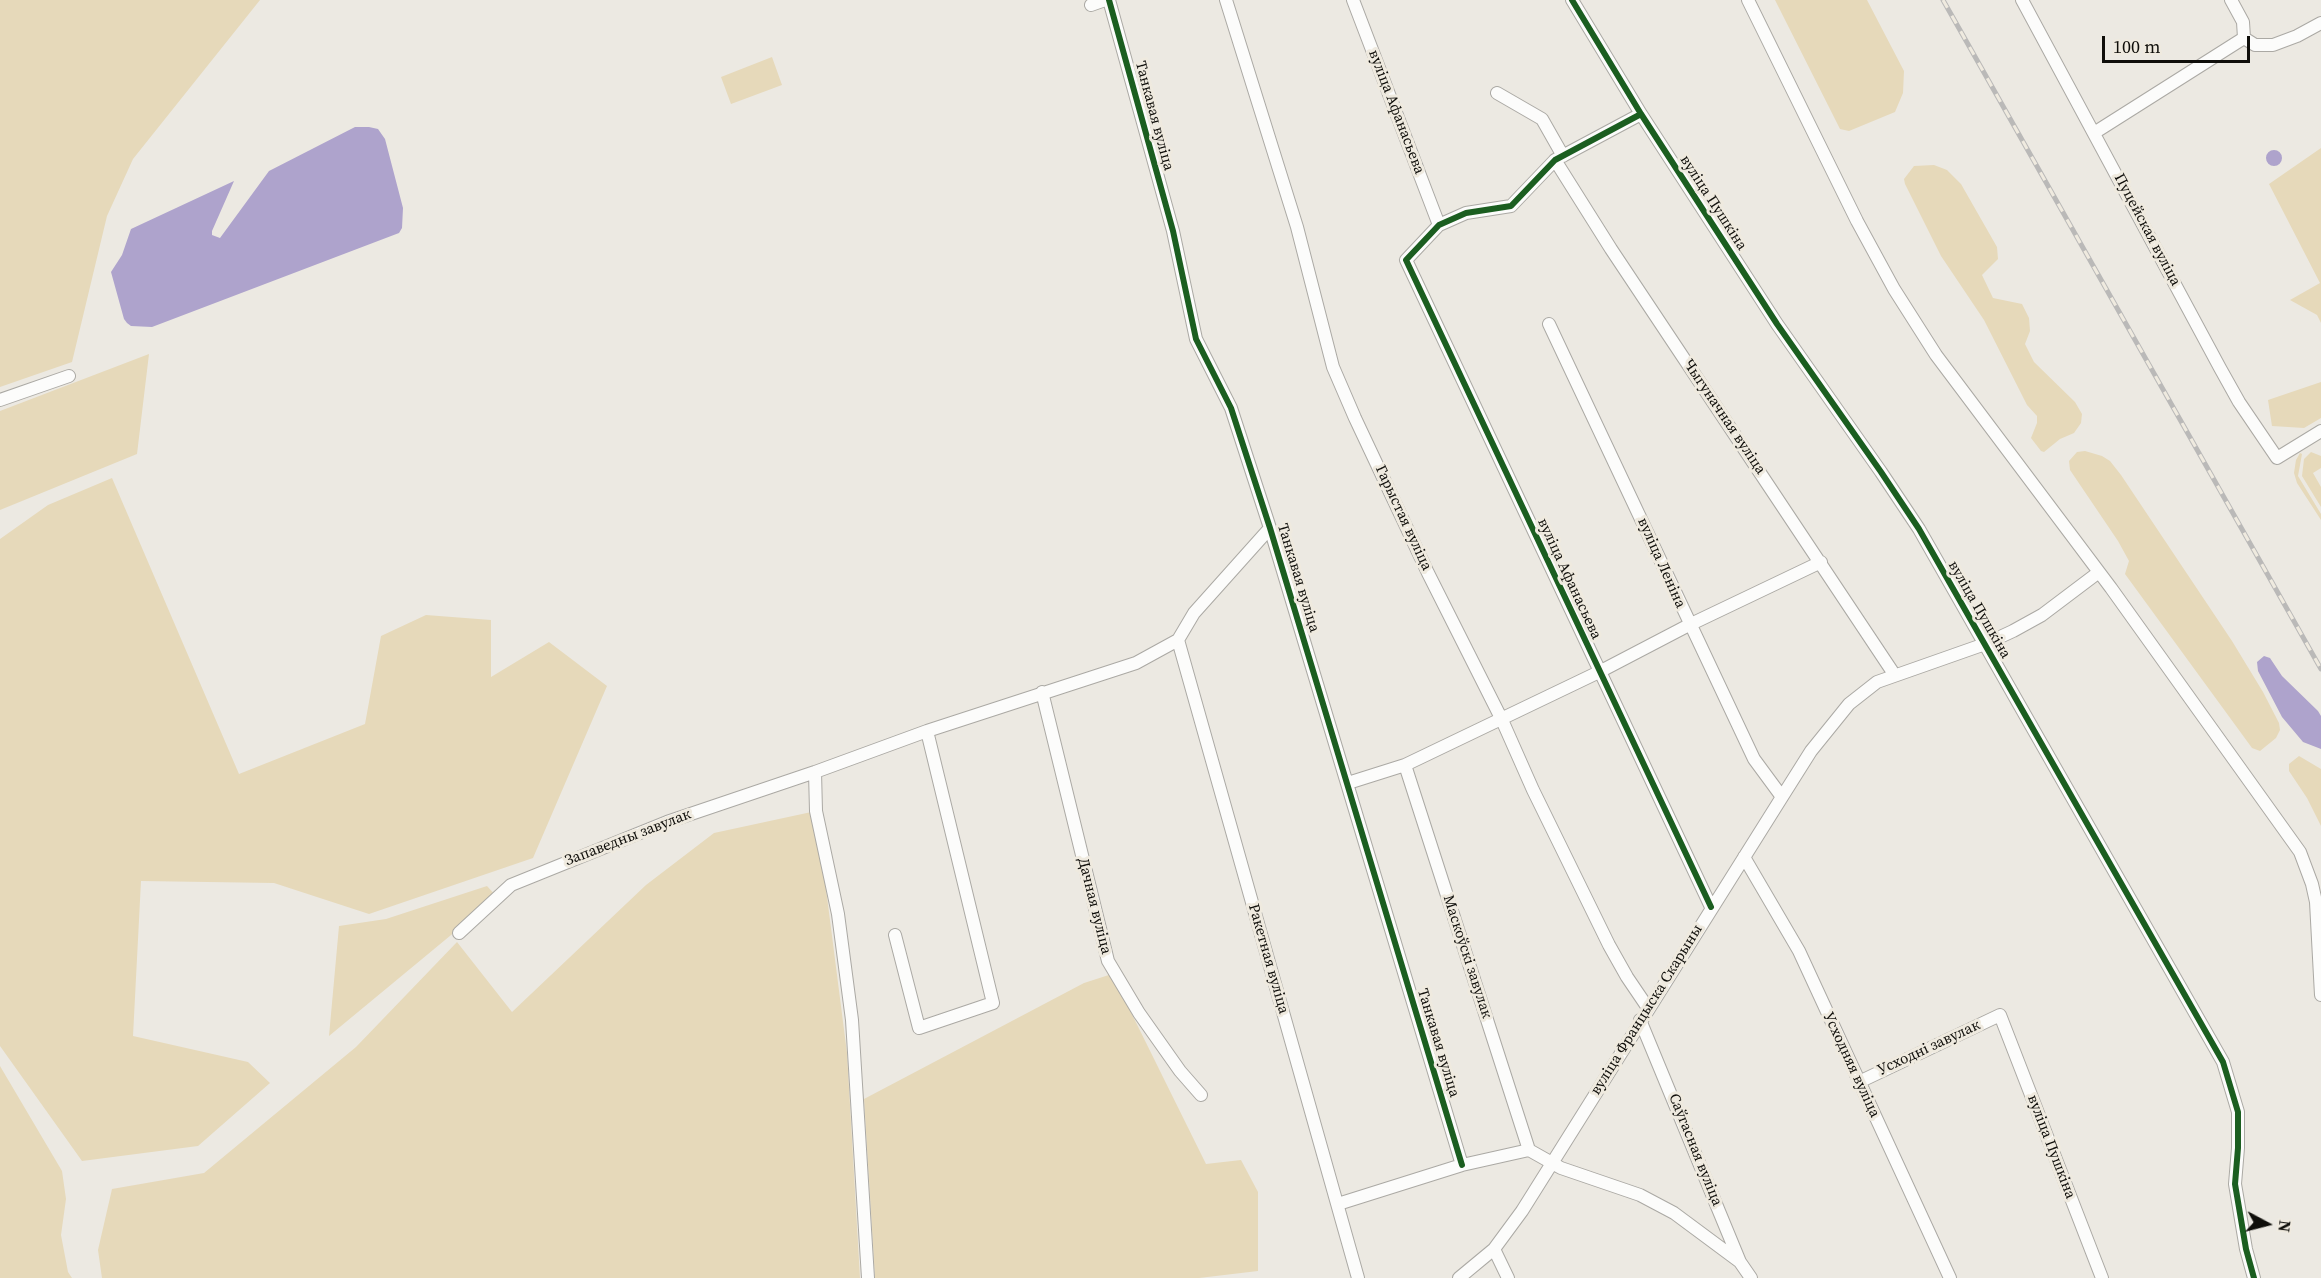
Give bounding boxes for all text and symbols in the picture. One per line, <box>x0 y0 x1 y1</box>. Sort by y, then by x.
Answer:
scale bar <box>2105 24 2254 62</box>
text: 100 m <box>2113 34 2160 59</box>
street label: вуліца Афанасьева <box>1364 47 1428 177</box>
street label: Танкавая вуліца <box>1131 59 1177 173</box>
street label: вуліца Пушкіна <box>1676 152 1750 254</box>
street label: Пуцейская вуліца <box>2110 171 2184 289</box>
street label: Чыгуначная вуліца <box>1679 356 1769 478</box>
street label: Гарыстая вуліца <box>1371 463 1435 573</box>
street label: вуліца Леніна <box>1633 515 1689 611</box>
street label: вуліца Афанасьева <box>1533 516 1605 642</box>
street label: Танкавая вуліца <box>1273 521 1323 635</box>
street label: вуліца Пушкіна <box>1944 558 2014 662</box>
street label: Запаведны завулак <box>562 806 694 870</box>
street label: Дачная вуліца <box>1073 856 1115 956</box>
street label: Маскоўскі завулак <box>1439 893 1495 1021</box>
street label: Ракетная вуліца <box>1244 902 1292 1016</box>
street label: вуліца Францыска Скарыны <box>1587 922 1707 1098</box>
street label: Танкавая вуліца <box>1413 986 1463 1100</box>
street label: Усходняя вуліца <box>1819 1010 1883 1120</box>
street label: Усходні завулак <box>1875 1016 1983 1080</box>
street label: Саўгасная вуліца <box>1664 1091 1726 1209</box>
street label: вуліца Пушкіна <box>2023 1093 2079 1201</box>
north arrow <box>2237 1194 2297 1254</box>
text: N <box>2273 1219 2296 1233</box>

